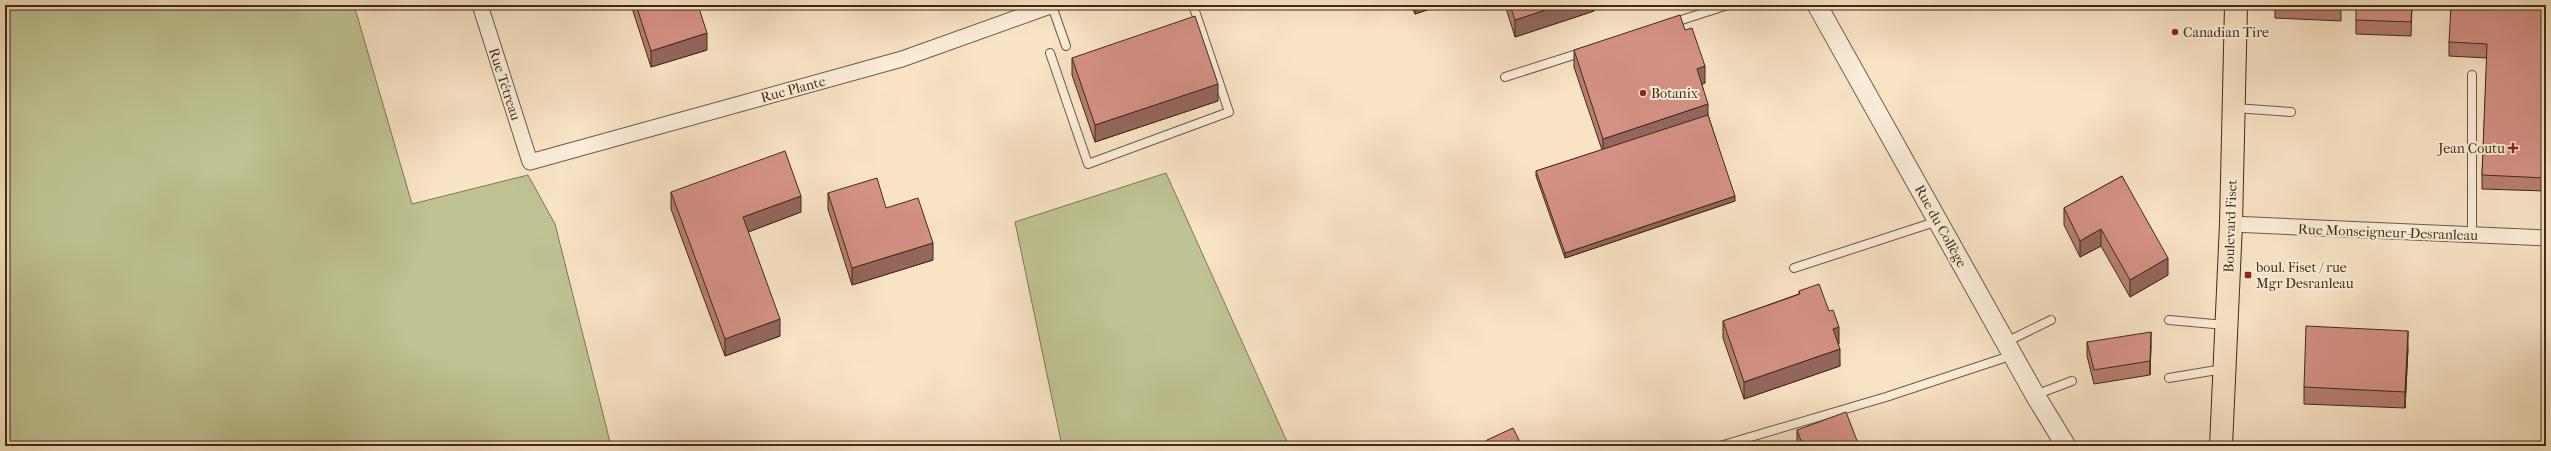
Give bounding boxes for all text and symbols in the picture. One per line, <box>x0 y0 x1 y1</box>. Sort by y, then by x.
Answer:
place label: Canadian Tire <box>2183 24 2269 41</box>
marker: Canadian Tire <box>2170 27 2180 37</box>
street label: Rue Tétreau <box>485 46 524 123</box>
street label: Rue Plante <box>759 73 827 106</box>
place label: Botanix <box>1651 85 1699 102</box>
marker: Botanix <box>1638 88 1648 98</box>
place label: Jean Coutu <box>2437 140 2505 157</box>
marker: Jean Coutu <box>2508 143 2518 153</box>
street label: Boulevard Fiset <box>2220 179 2241 273</box>
street label: Rue du Collège <box>1911 182 1970 270</box>
street label: Rue Monseigneur-Desranleau <box>2298 221 2478 244</box>
place label: boul. Fiset / rue Mgr Desranleau <box>2255 259 2354 292</box>
marker: boul. Fiset / rue Mgr Desranleau <box>2243 270 2253 280</box>

